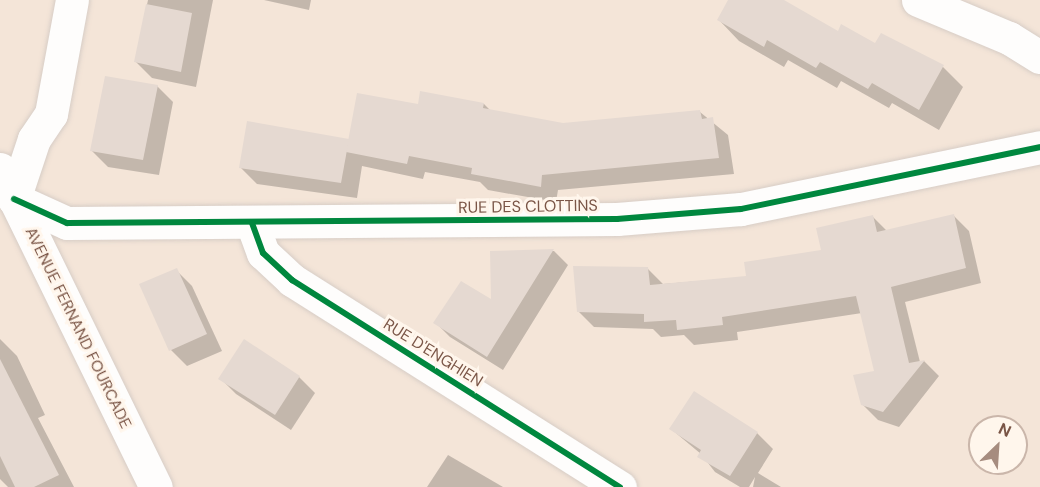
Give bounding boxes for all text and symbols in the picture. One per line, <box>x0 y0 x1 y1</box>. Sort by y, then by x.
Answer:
street label: RUE DES CLOTTINS <box>458 196 598 218</box>
street label: AVENUE FERNAND FOURCADE <box>21 224 135 432</box>
street label: RUE D'ENGHIEN <box>380 315 486 391</box>
north arrow <box>968 415 1028 475</box>
text: N <box>995 418 1015 442</box>

